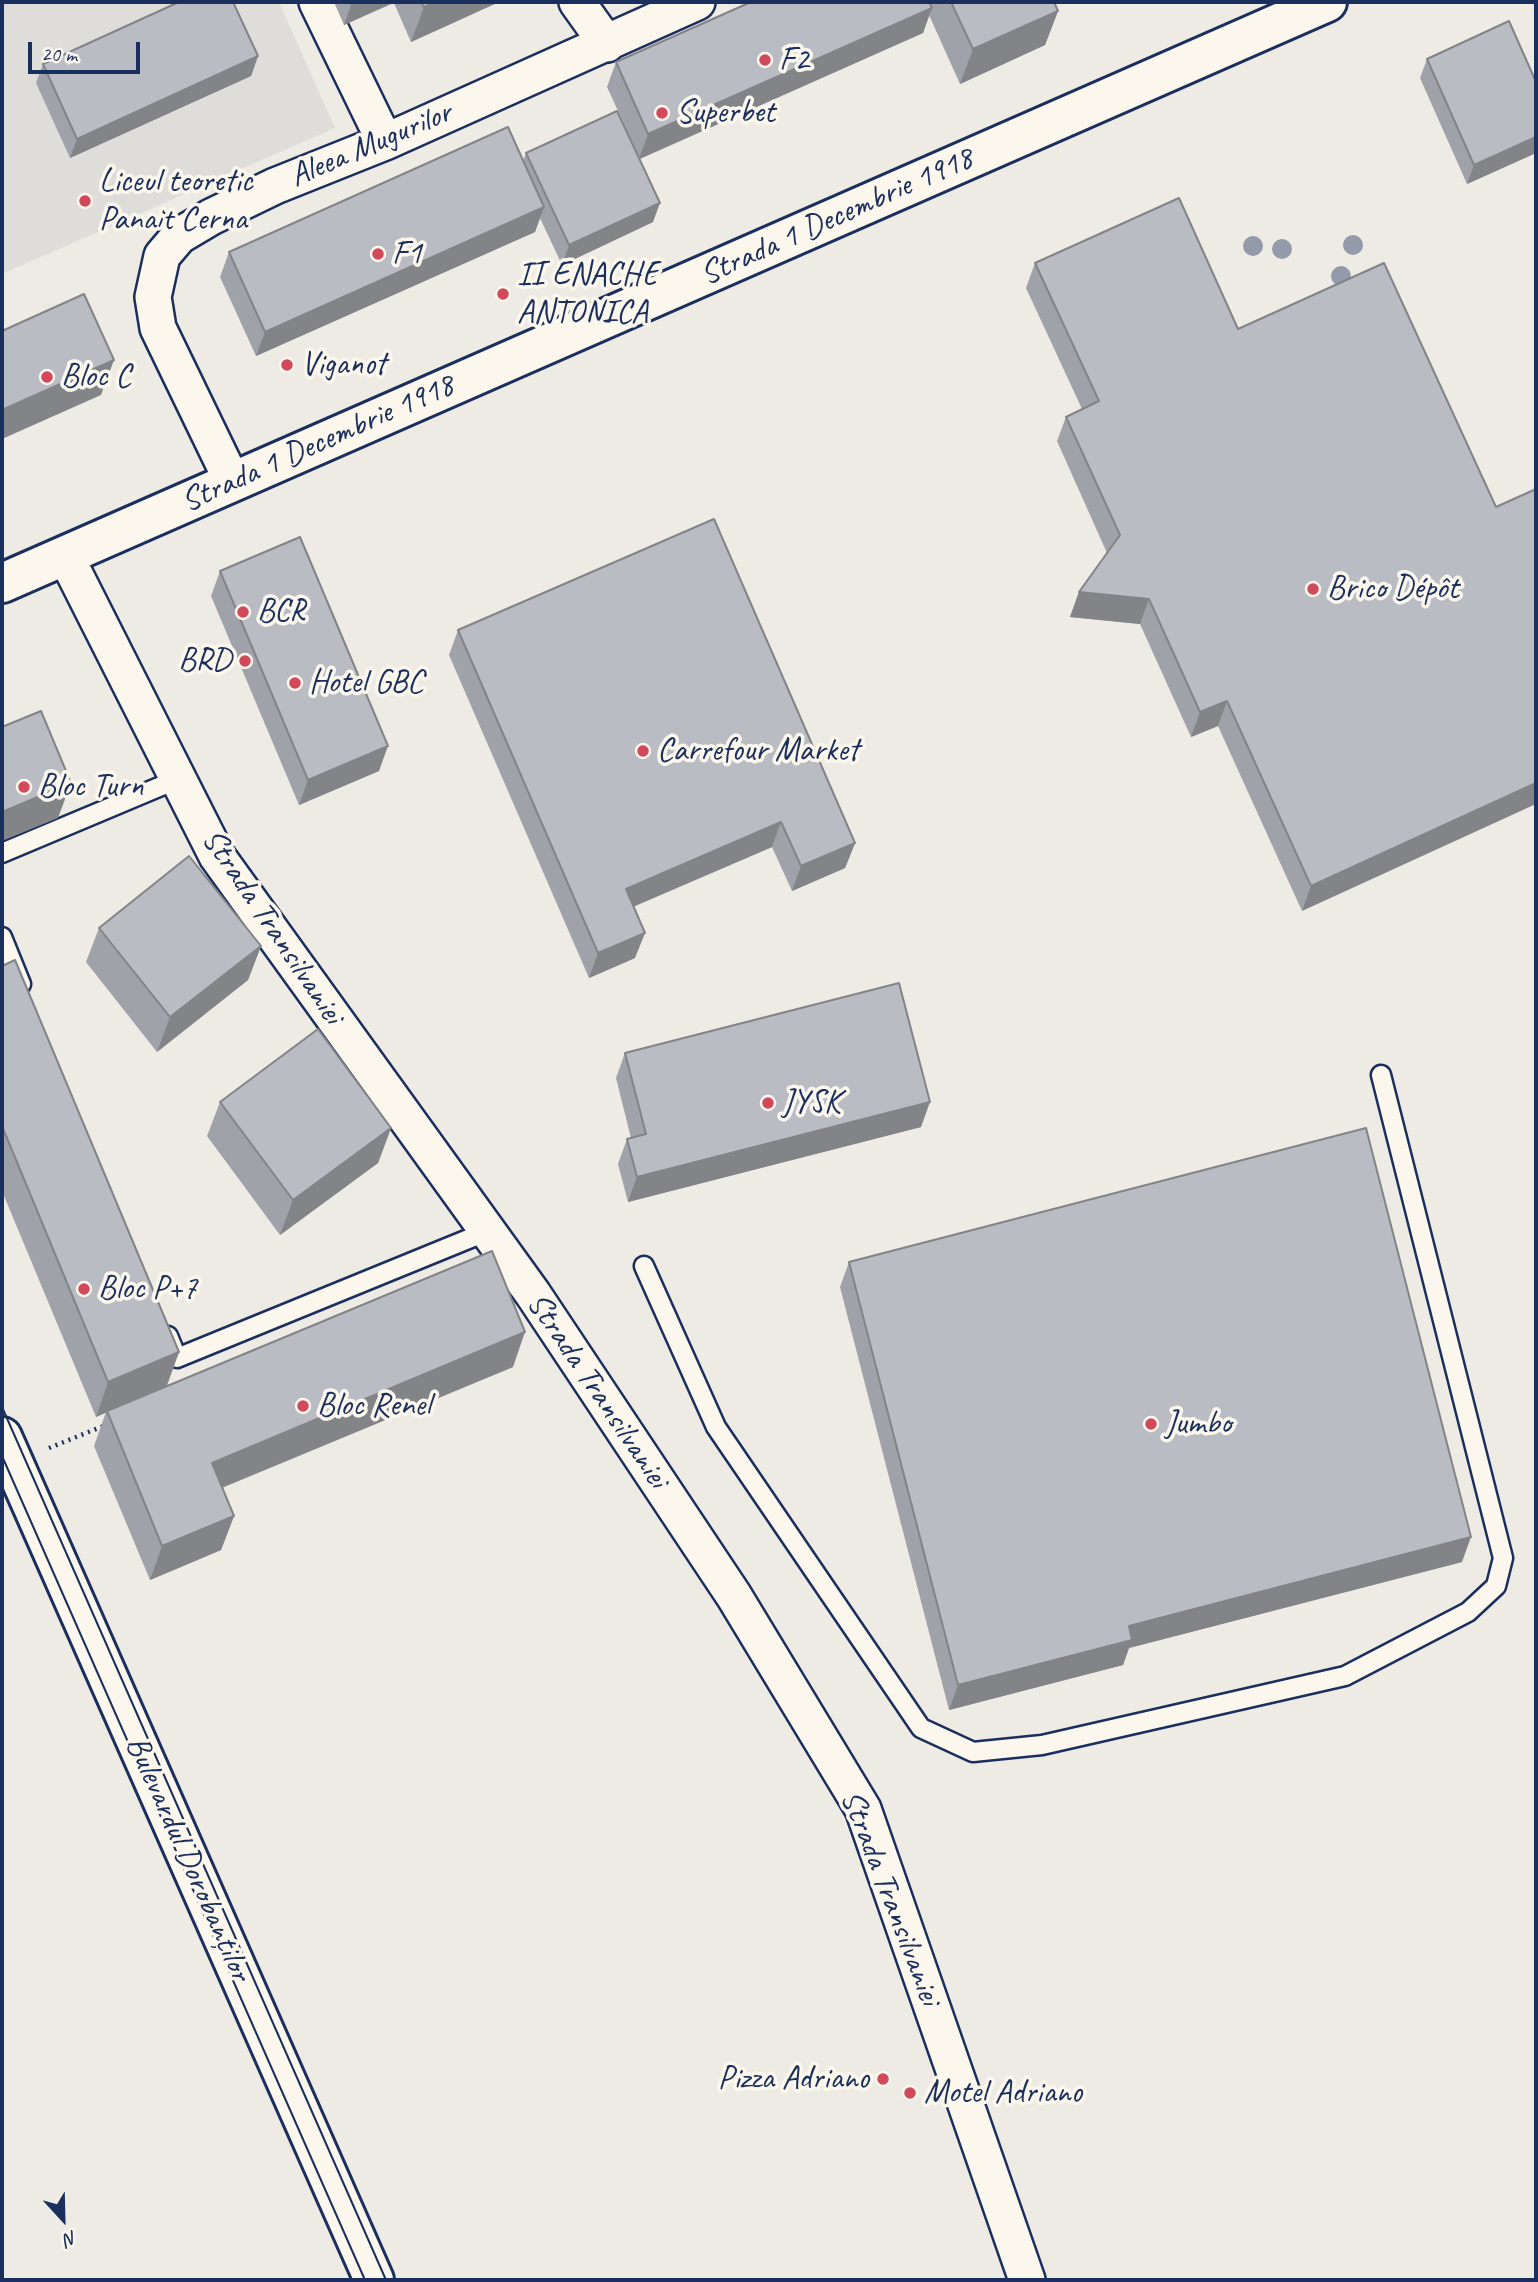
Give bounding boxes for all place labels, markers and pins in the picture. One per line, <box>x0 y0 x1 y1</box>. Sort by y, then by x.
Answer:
place label: F2 <box>779 40 809 80</box>
marker: F2 <box>757 52 773 68</box>
place label: Superbet <box>676 93 775 133</box>
marker: Superbet <box>654 105 670 121</box>
place label: Liceul teoretic Panait Cerna <box>99 162 252 240</box>
marker: Liceul teoretic Panait Cerna <box>77 193 93 209</box>
place label: F1 <box>392 234 422 274</box>
marker: F1 <box>370 246 386 262</box>
place label: II ENACHE ANTONICA <box>517 255 658 333</box>
marker: II ENACHE ANTONICA <box>495 286 511 302</box>
place label: Viganot <box>301 345 386 385</box>
place label: Bloc C <box>61 357 131 397</box>
marker: Viganot <box>279 357 295 373</box>
marker: Bloc C <box>39 369 55 385</box>
place label: Brico Dépôt <box>1327 569 1458 609</box>
marker: Brico Dépôt <box>1305 581 1321 597</box>
place label: BCR <box>257 592 306 632</box>
marker: BCR <box>235 604 251 620</box>
place label: BRD <box>178 641 231 681</box>
marker: BRD <box>237 653 253 669</box>
place label: Hotel GBC <box>309 663 423 703</box>
marker: Hotel GBC <box>287 675 303 691</box>
place label: Carrefour Market <box>657 731 859 771</box>
marker: Carrefour Market <box>635 743 651 759</box>
place label: Bloc Turn <box>38 767 143 807</box>
marker: Bloc Turn <box>16 779 32 795</box>
place label: JYSK <box>782 1083 841 1123</box>
marker: JYSK <box>760 1095 776 1111</box>
place label: Bloc P+7 <box>98 1269 197 1309</box>
marker: Bloc P+7 <box>76 1281 92 1297</box>
place label: Bloc Renel <box>317 1386 431 1426</box>
marker: Bloc Renel <box>295 1398 311 1414</box>
place label: Jumbo <box>1165 1404 1231 1444</box>
marker: Jumbo <box>1143 1416 1159 1432</box>
place label: Pizza Adriano <box>718 2059 869 2099</box>
marker: Pizza Adriano <box>875 2071 891 2087</box>
place label: Motel Adriano <box>924 2073 1082 2113</box>
marker: Motel Adriano <box>902 2085 918 2101</box>

